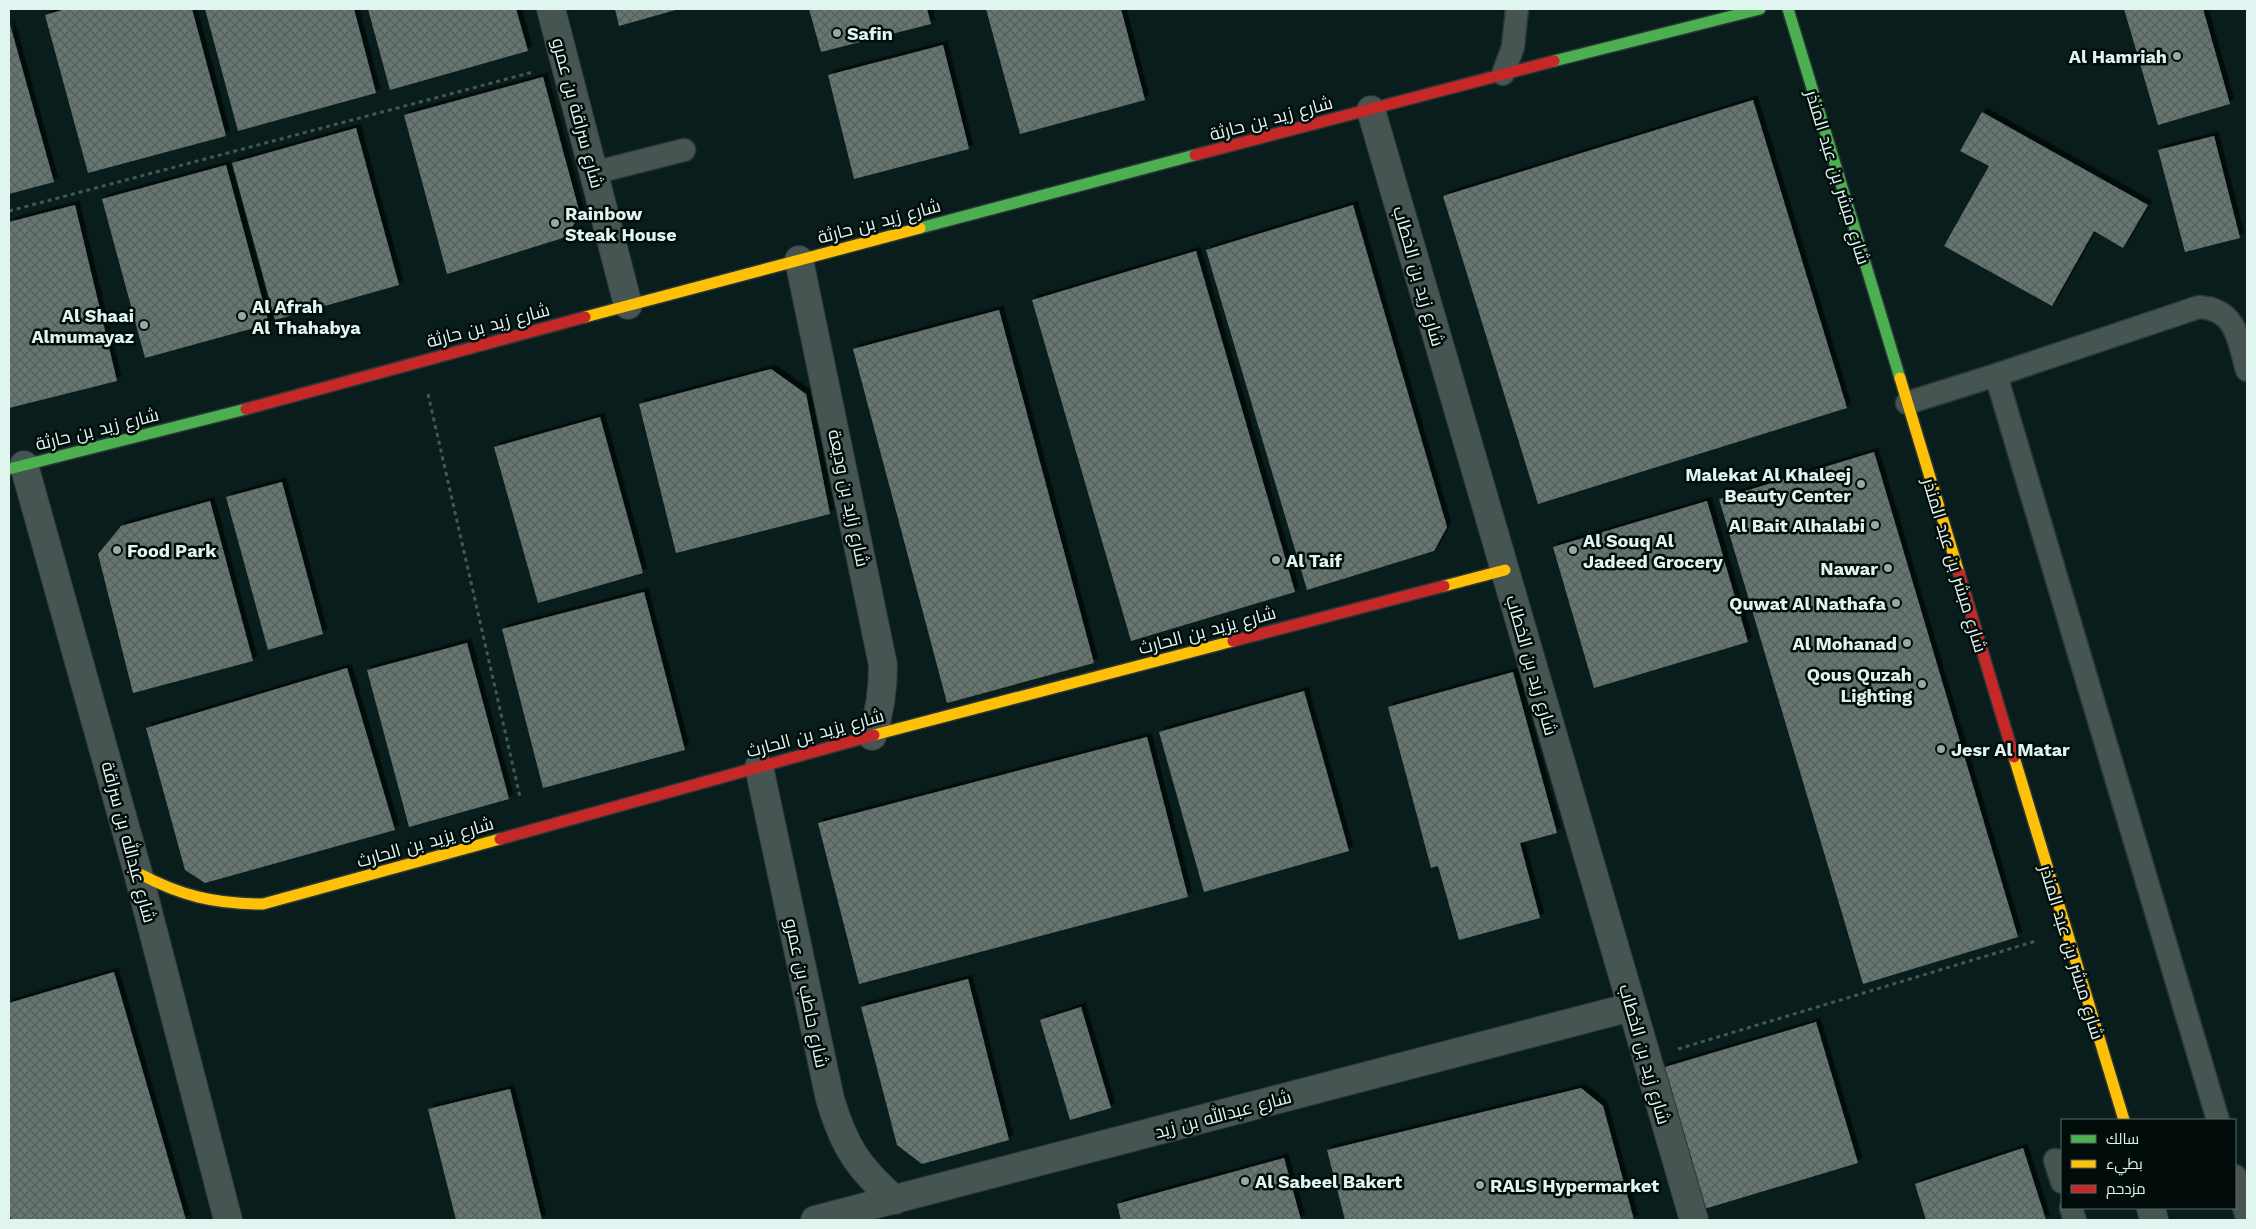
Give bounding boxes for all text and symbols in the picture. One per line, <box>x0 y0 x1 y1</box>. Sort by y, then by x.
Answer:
place label: Safin <box>847 23 893 44</box>
marker: Safin <box>831 27 843 39</box>
street label: شارع سراقة بن عمرو <box>546 35 608 191</box>
place label: Al Hamriah <box>2069 46 2167 67</box>
marker: Al Hamriah <box>2171 50 2183 62</box>
street label: شارع مبشر بن عبد المنذر <box>1799 86 1875 267</box>
street label: شارع زيد بن حارثة <box>1207 91 1335 146</box>
street label: شارع زيد بن حارثة <box>815 194 943 249</box>
place label: Rainbow Steak House <box>565 203 677 245</box>
street label: شارع زيد بن الخطاب <box>1387 203 1449 349</box>
marker: Rainbow Steak House <box>549 217 561 229</box>
place label: Al Afrah Al Thahabya <box>252 296 361 338</box>
street label: شارع زيد بن حارثة <box>424 298 552 353</box>
place label: Al Shaai Almumayaz <box>31 305 134 347</box>
marker: Al Afrah Al Thahabya <box>236 310 248 322</box>
marker: Al Shaai Almumayaz <box>138 319 150 331</box>
street label: شارع زيد بن حارثة <box>33 404 161 456</box>
street label: شارع زايد بن وديعة <box>822 427 874 569</box>
place label: Malekat Al Khaleej Beauty Center <box>1685 464 1851 506</box>
street label: شارع مبشر بن عبد المنذر <box>1916 474 1992 655</box>
marker: Malekat Al Khaleej Beauty Center <box>1855 478 1867 490</box>
place label: Al Bait Alhalabi <box>1729 515 1865 536</box>
marker: Al Bait Alhalabi <box>1869 519 1881 531</box>
place label: Al Souq Al Jadeed Grocery <box>1583 530 1724 572</box>
place label: Food Park <box>127 540 217 561</box>
marker: Food Park <box>111 544 123 556</box>
marker: Al Souq Al Jadeed Grocery <box>1567 544 1579 556</box>
place label: Al Taif <box>1286 550 1342 571</box>
marker: Al Taif <box>1270 554 1282 566</box>
place label: Nawar <box>1820 558 1878 579</box>
marker: Nawar <box>1882 562 1894 574</box>
street label: شارع زيد بن الخطاب <box>1500 592 1562 738</box>
place label: Quwat Al Nathafa <box>1729 593 1887 614</box>
marker: Quwat Al Nathafa <box>1890 597 1902 609</box>
street label: شارع يزيد بن الحارث <box>1136 602 1279 660</box>
place label: Al Mohanad <box>1793 633 1897 654</box>
marker: Al Mohanad <box>1901 637 1913 649</box>
place label: Qous Quzah Lighting <box>1807 664 1913 706</box>
marker: Qous Quzah Lighting <box>1916 678 1928 690</box>
street label: شارع يزيد بن الحارث <box>744 705 887 763</box>
place label: Jesr Al Matar <box>1951 739 2070 760</box>
marker: Jesr Al Matar <box>1935 743 1947 755</box>
street label: شارع عبدالله بن سراقة <box>95 759 162 926</box>
street label: شارع يزيد بن الحارث <box>354 812 497 874</box>
street label: شارع مبشر بن عبد المنذر <box>2033 861 2109 1042</box>
street label: شارع حاطب بن عمرو <box>779 916 833 1070</box>
street label: شارع زيد بن الخطاب <box>1613 981 1675 1127</box>
street label: شارع عبدالله بن زيد <box>1152 1085 1294 1144</box>
legend <box>2061 1119 2236 1209</box>
text: سالك <box>2106 1130 2139 1148</box>
text: بطيء <box>2106 1155 2143 1176</box>
place label: Al Sabeel Bakert <box>1255 1171 1402 1192</box>
marker: Al Sabeel Bakert <box>1239 1175 1251 1187</box>
place label: RALS Hypermarket <box>1490 1175 1659 1196</box>
marker: RALS Hypermarket <box>1474 1179 1486 1191</box>
text: مزدحم <box>2106 1180 2146 1199</box>

